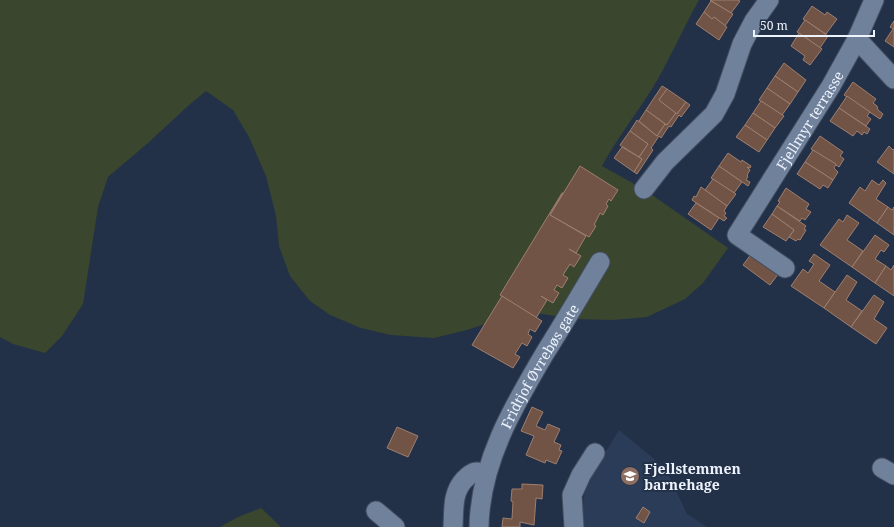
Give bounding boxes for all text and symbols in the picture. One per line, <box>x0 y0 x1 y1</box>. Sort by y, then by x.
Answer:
scale bar <box>754 12 874 38</box>
text: 50 m <box>760 17 788 34</box>
street label: Fjellmyr terrasse <box>771 67 847 173</box>
street label: Fridtjof Øvrebøs gate <box>496 300 583 432</box>
place label: Fjellstemmen barnehage <box>644 459 741 494</box>
school or university icon: Fjellstemmen barnehage <box>619 465 641 487</box>

